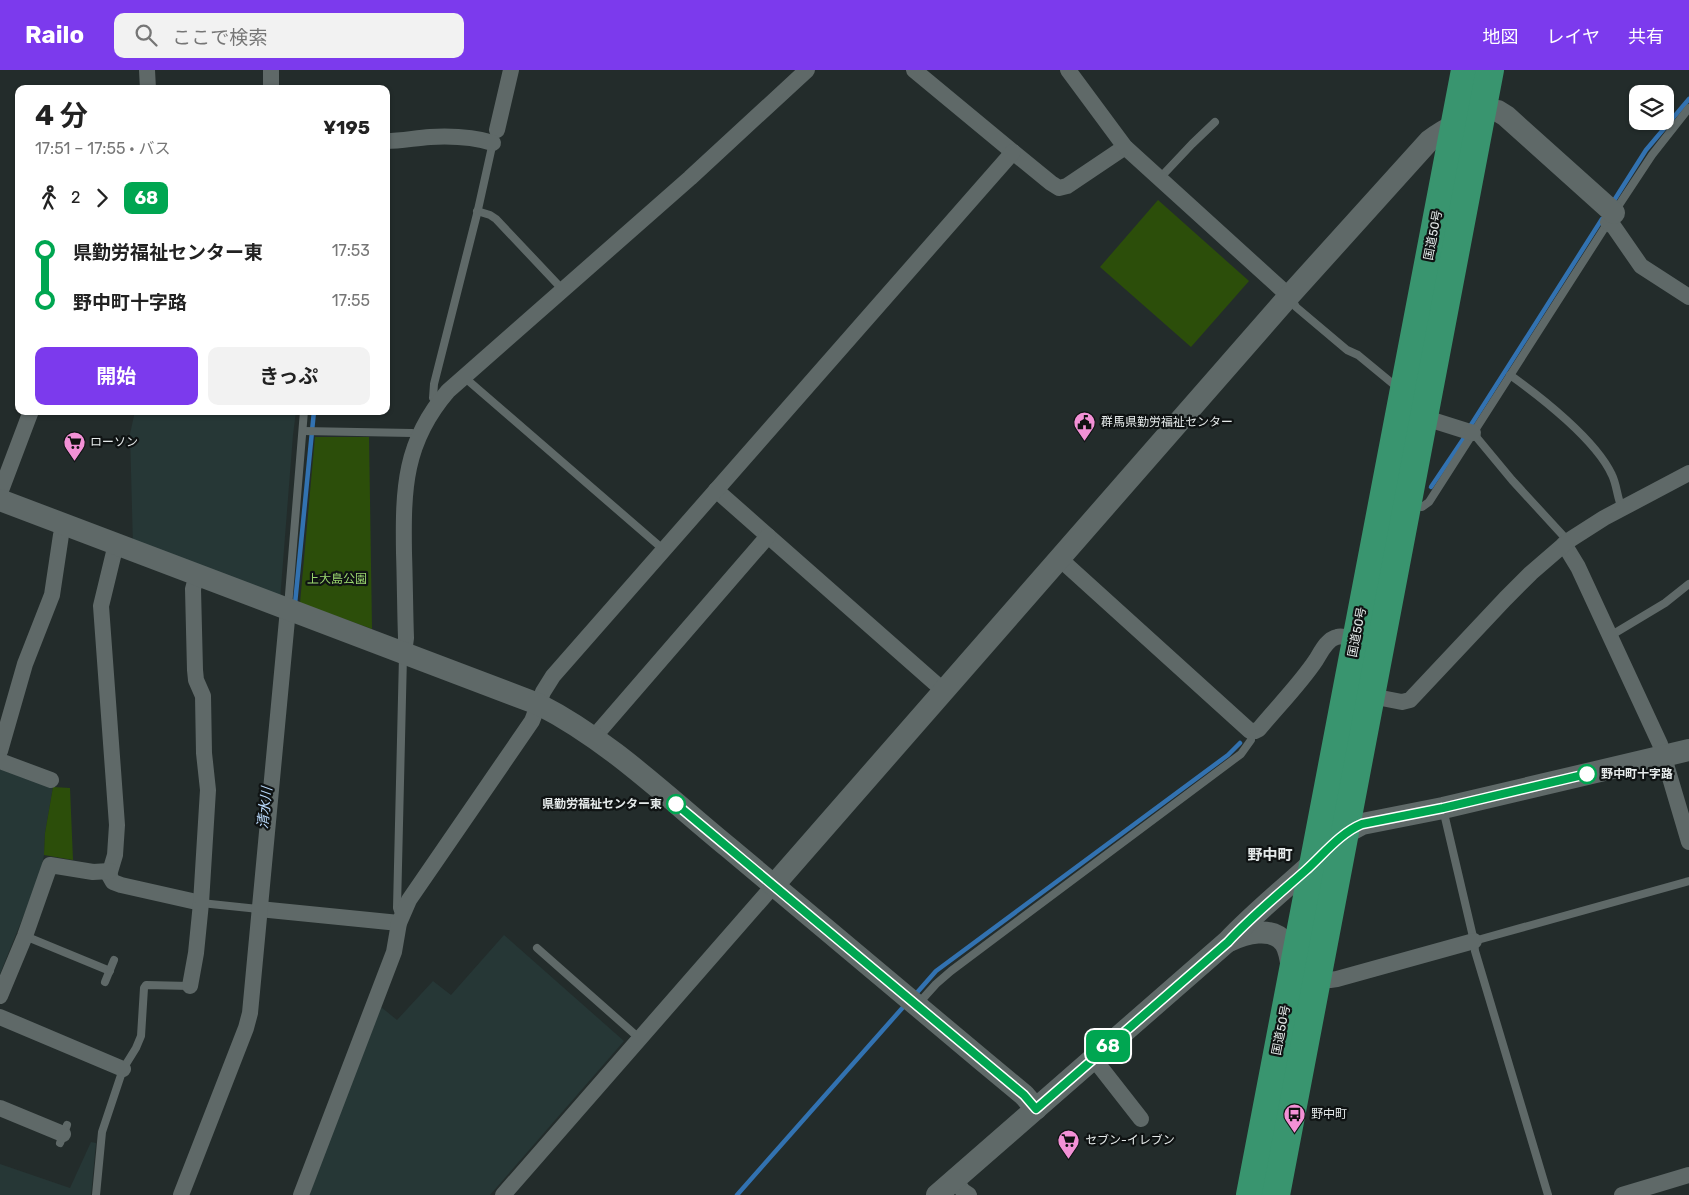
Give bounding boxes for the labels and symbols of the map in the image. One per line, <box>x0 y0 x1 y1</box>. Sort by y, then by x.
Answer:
street label: 国道50号 <box>1421 209 1445 261</box>
public building icon: 群馬県勤労福祉センター <box>1073 410 1097 441</box>
place label: 群馬県勤労福祉センター <box>1101 415 1233 429</box>
supermarket icon: ローソン <box>62 430 86 461</box>
place label: ローソン <box>90 435 138 449</box>
park label: 上大島公園 <box>307 572 367 586</box>
street label: 国道50号 <box>1345 606 1369 658</box>
marker: 野中町十字路 <box>1577 764 1597 784</box>
place label: 野中町十字路 <box>1601 767 1673 781</box>
water label: 清水川 <box>254 784 276 830</box>
marker: 県勤労福祉センター東 <box>666 794 686 814</box>
place label: 県勤労福祉センター東 <box>542 797 662 811</box>
district label: 野中町 <box>1247 846 1293 864</box>
street label: 国道50号 <box>1269 1004 1293 1056</box>
line badge: 68 <box>1086 1030 1130 1062</box>
bus stop icon: 野中町 <box>1283 1102 1307 1133</box>
place label: 野中町 <box>1311 1107 1347 1121</box>
supermarket icon: セブン-イレブン <box>1057 1128 1081 1159</box>
place label: セブン-イレブン <box>1085 1133 1175 1147</box>

